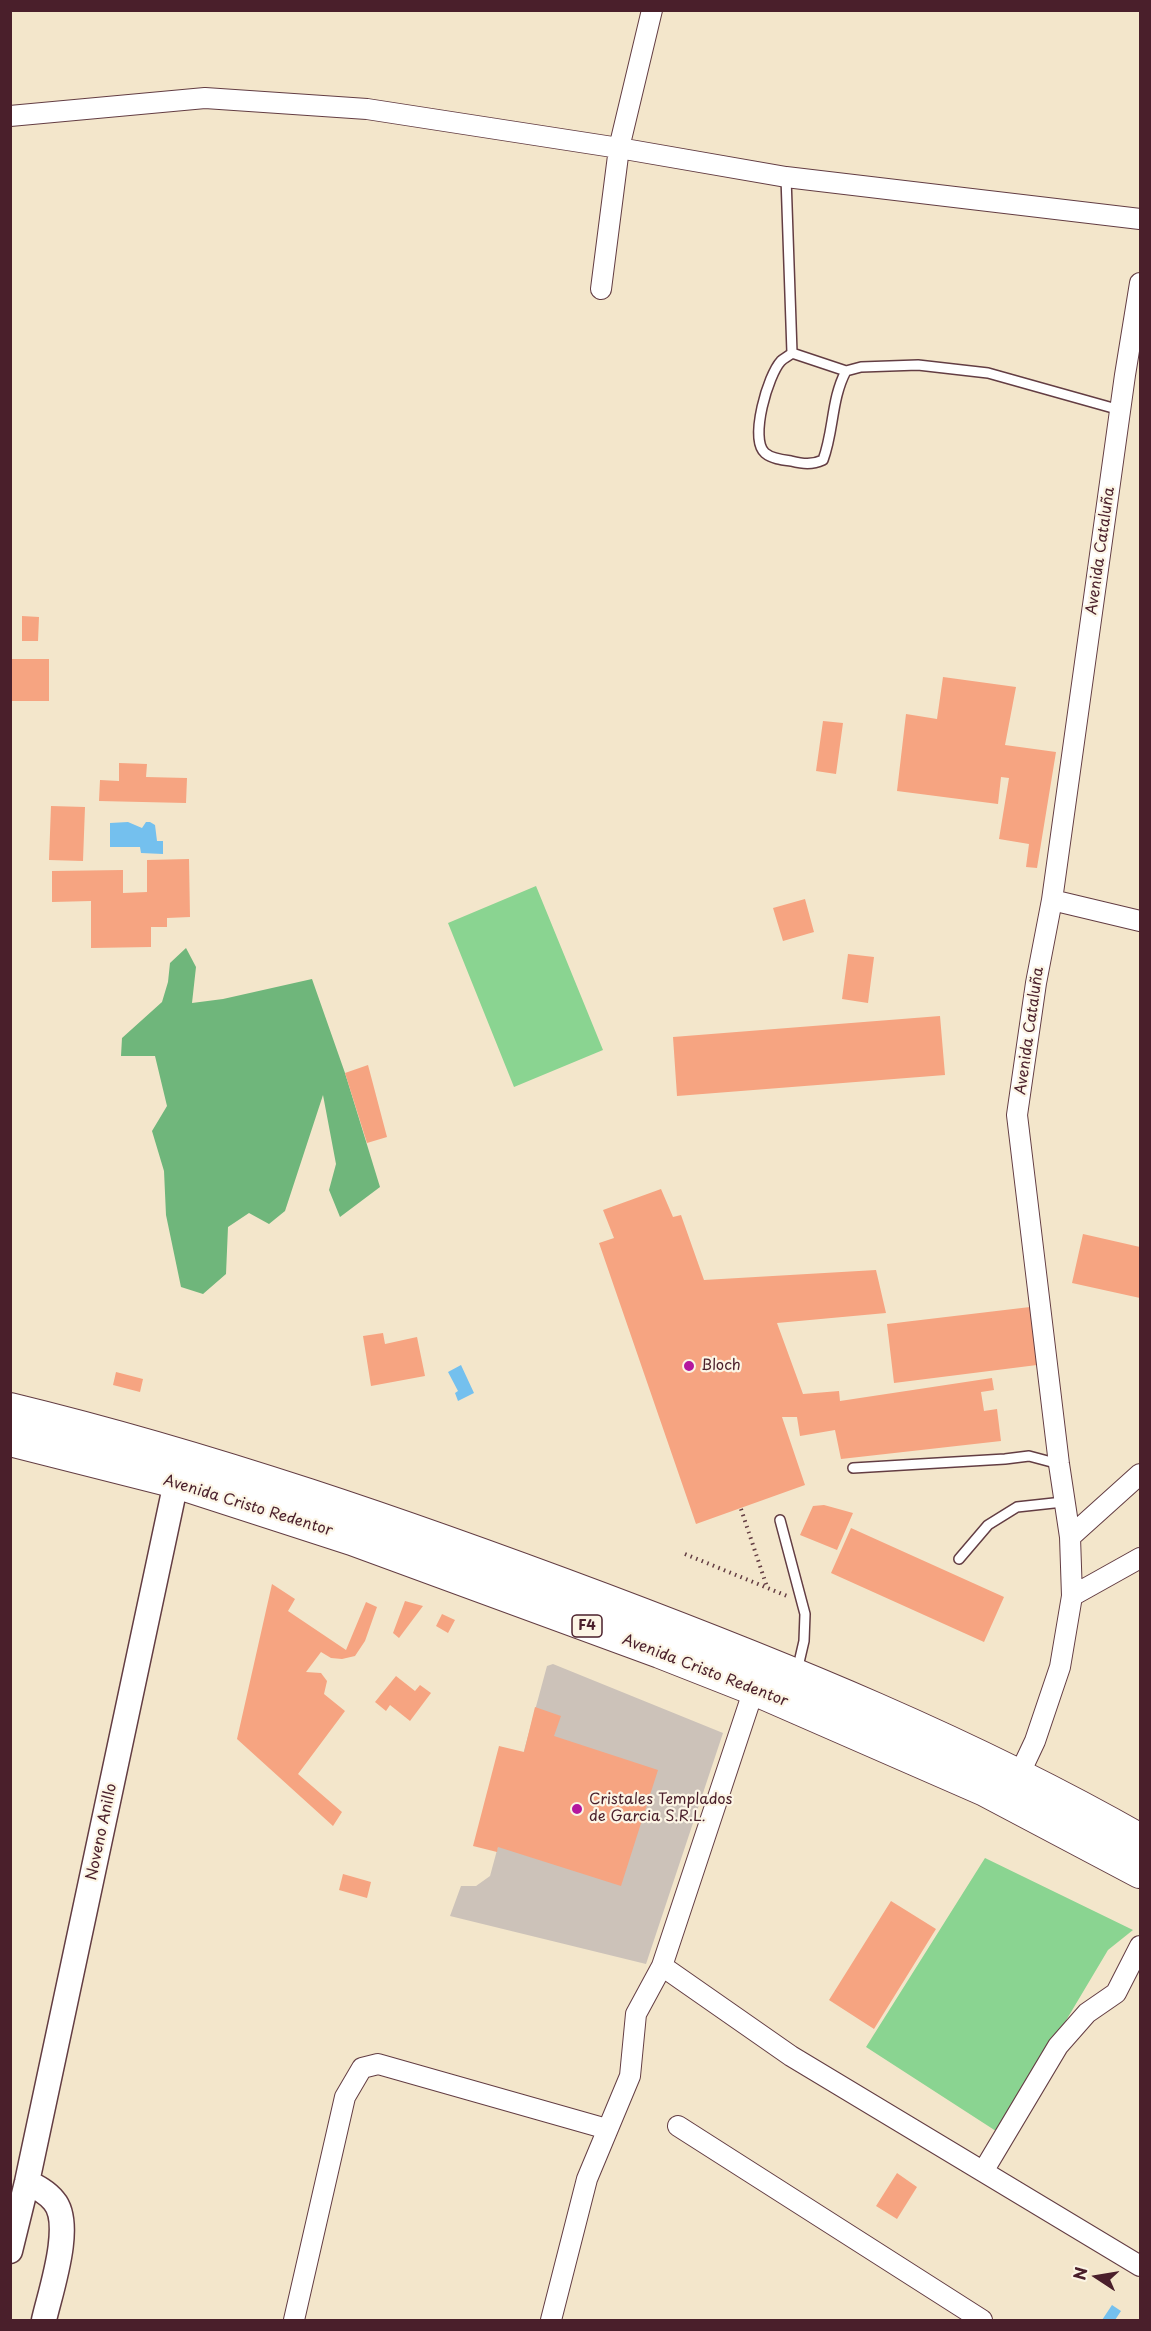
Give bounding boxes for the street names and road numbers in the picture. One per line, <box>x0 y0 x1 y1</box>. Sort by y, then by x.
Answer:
street label: Avenida Cataluña <box>1083 486 1119 616</box>
street label: Avenida Cataluña <box>1012 966 1048 1096</box>
street label: Avenida Cristo Redentor <box>161 1472 335 1540</box>
road number: F4 <box>572 1615 602 1637</box>
street label: Avenida Cristo Redentor <box>620 1631 790 1711</box>
street label: Noveno Anillo <box>83 1782 121 1882</box>

